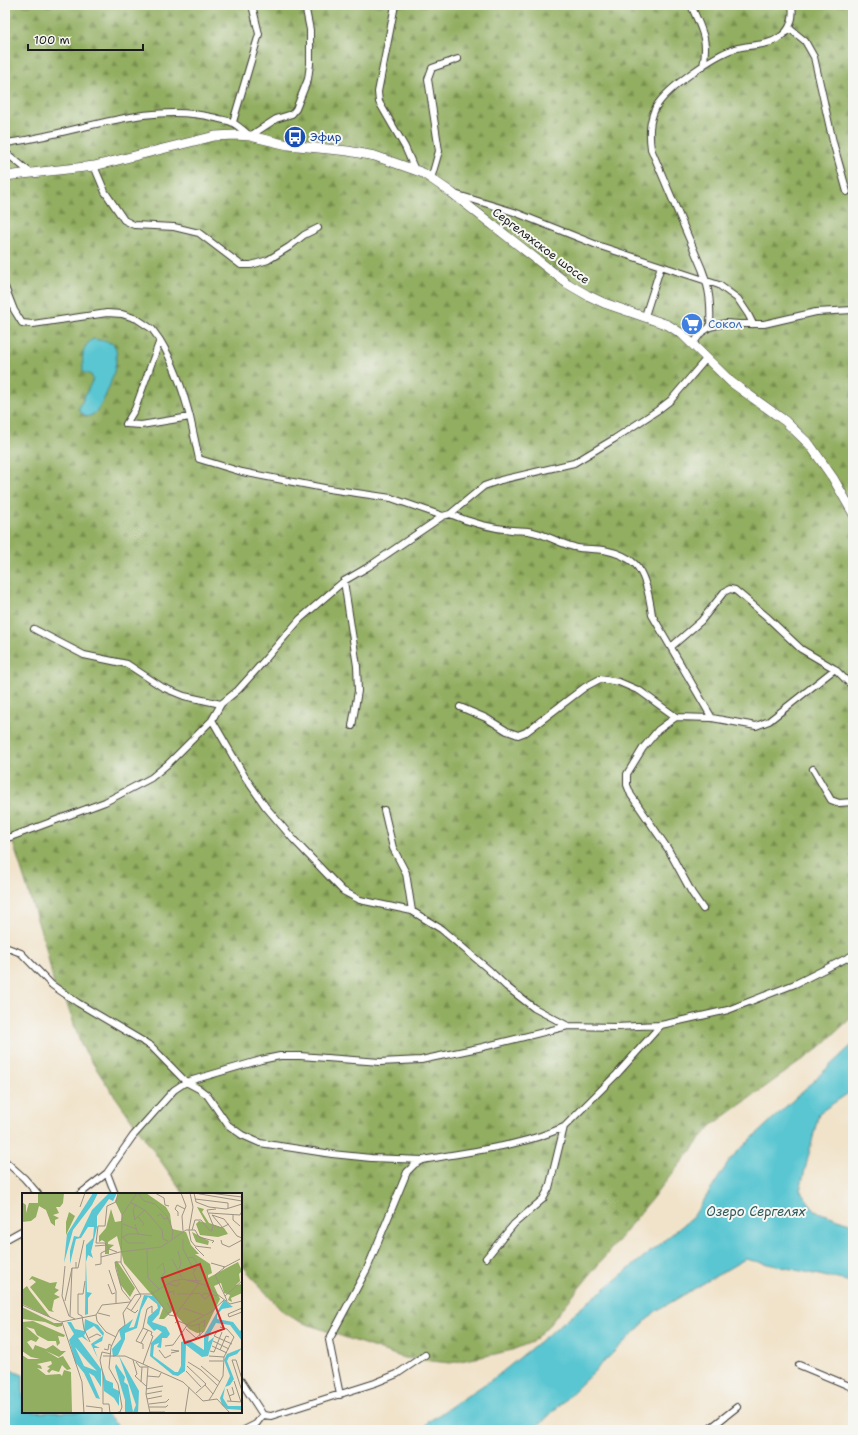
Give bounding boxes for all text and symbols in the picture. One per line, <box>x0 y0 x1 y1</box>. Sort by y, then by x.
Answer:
scale bar <box>28 26 143 52</box>
text: 100 m <box>34 32 70 48</box>
bus stop icon: Эфир <box>282 124 308 150</box>
place label: Эфир <box>310 129 342 145</box>
street label: Сергеляхское шоссе <box>489 204 593 288</box>
supermarket icon: Сокол <box>679 311 705 337</box>
place label: Сокол <box>708 316 743 332</box>
inset map <box>22 1193 242 1413</box>
water label: Озеро Сергелях <box>706 1203 807 1220</box>

